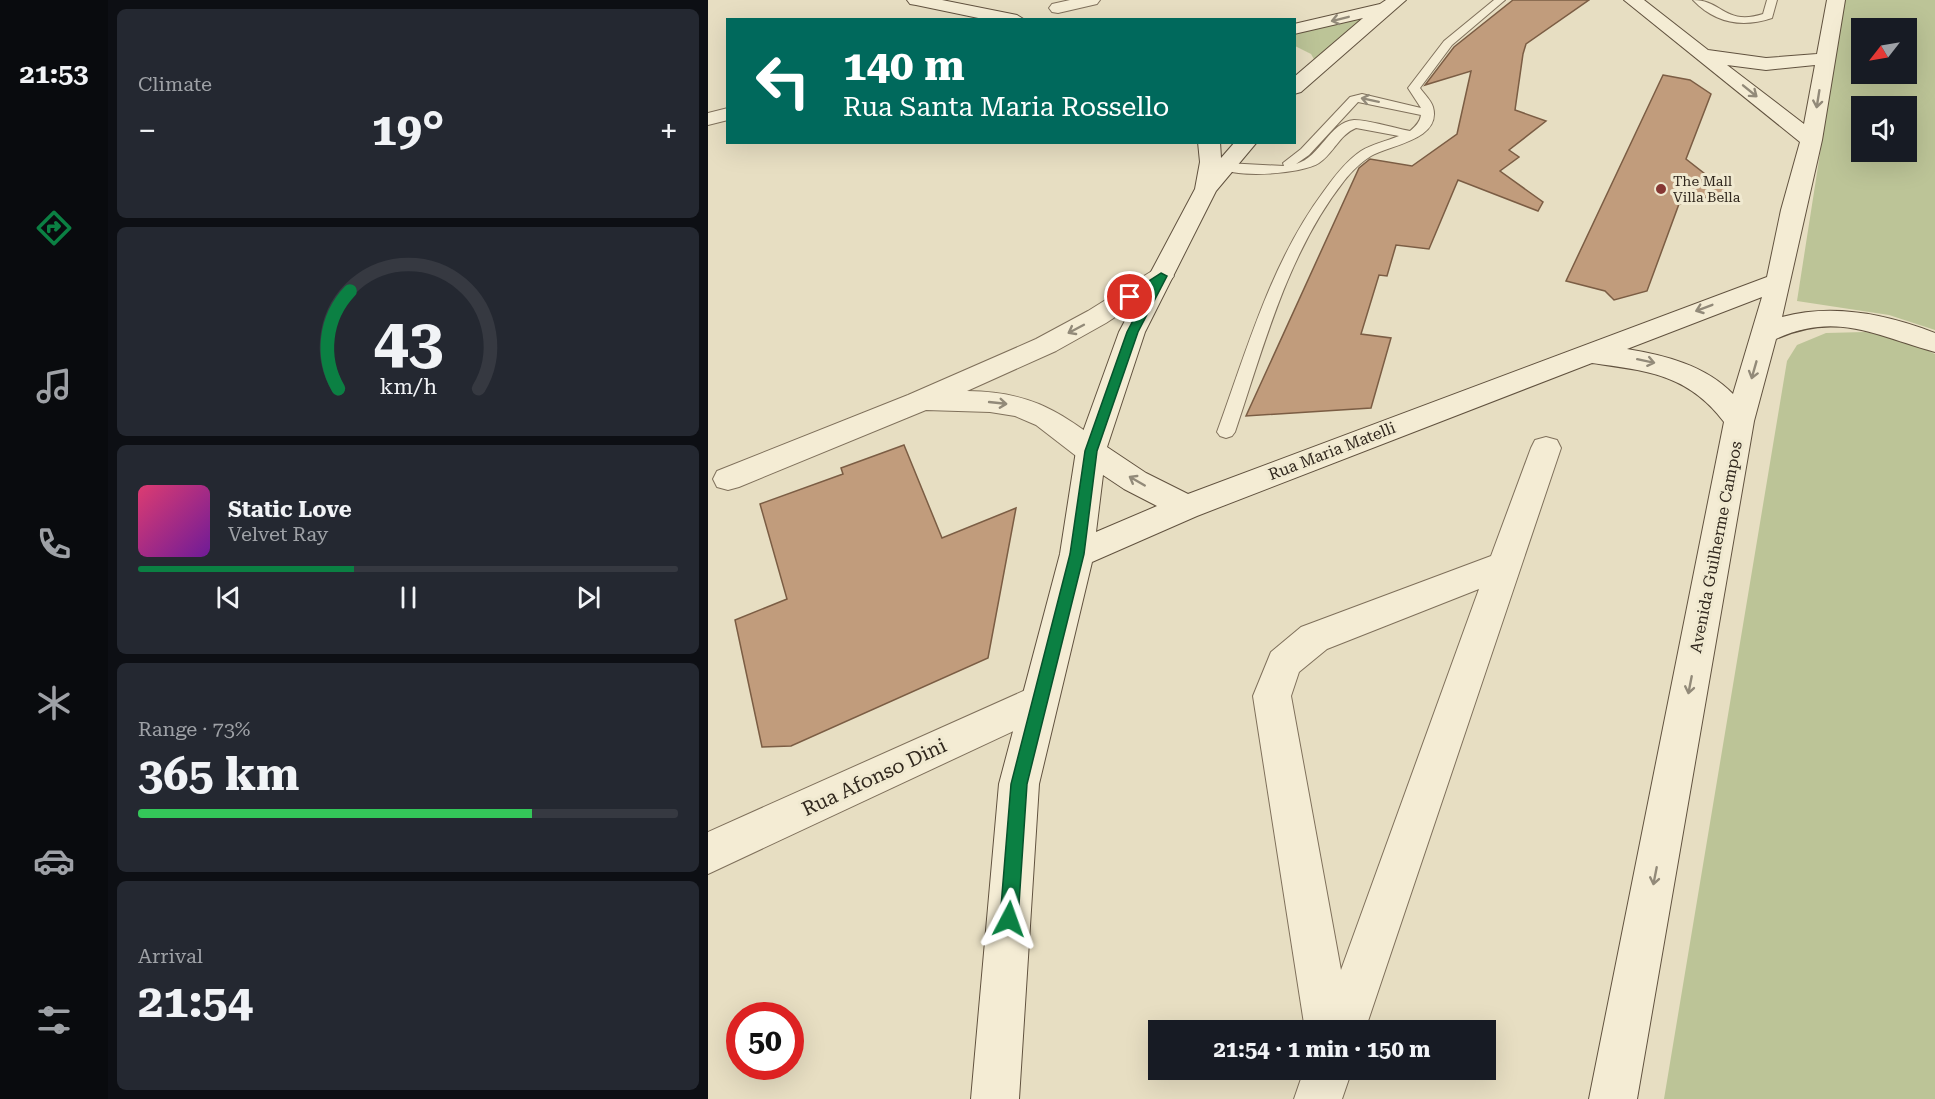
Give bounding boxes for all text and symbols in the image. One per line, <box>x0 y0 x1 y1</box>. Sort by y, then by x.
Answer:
one-way arrow <box>1331 13 1350 25</box>
north arrow <box>1851 18 1917 84</box>
map controls <box>1851 18 1917 162</box>
text: 140 m <box>843 41 965 90</box>
icon: left <box>744 42 822 120</box>
text: 21:53 <box>20 58 88 90</box>
text: Climate <box>138 72 212 96</box>
one-way arrow <box>1742 84 1758 97</box>
one-way arrow <box>1812 88 1823 108</box>
text: Rua Santa Maria Rossello <box>843 91 1169 123</box>
one-way arrow <box>1361 94 1381 105</box>
button: sound <box>1851 96 1917 162</box>
text: 19° <box>372 103 444 156</box>
text: − <box>138 111 156 150</box>
text: + <box>660 111 678 150</box>
place label: The Mall Villa Bella <box>1673 173 1741 205</box>
marker: The Mall Villa Bella <box>1654 182 1668 196</box>
icon: directions <box>33 207 75 249</box>
pin <box>1104 271 1155 322</box>
icon: arrive <box>1113 280 1146 313</box>
one-way arrow <box>1696 303 1714 314</box>
text: 43 <box>373 305 443 378</box>
one-way arrow <box>1068 323 1085 335</box>
one-way arrow <box>1636 355 1655 367</box>
one-way arrow <box>1748 360 1759 379</box>
icon: music <box>33 365 75 407</box>
text: km/h <box>379 374 437 399</box>
one-way arrow <box>987 398 1007 409</box>
street label: Rua Maria Matelli <box>1266 418 1398 484</box>
street label: Avenida Guilherme Campos <box>1686 439 1746 655</box>
one-way arrow <box>1129 475 1146 487</box>
text: Static Love <box>228 497 352 522</box>
text: Velvet Ray <box>228 522 328 546</box>
icon: phone <box>33 523 75 565</box>
icon: previous <box>212 581 245 614</box>
icon: pause <box>392 581 425 614</box>
icon: next <box>572 581 605 614</box>
one-way arrow <box>1684 674 1695 694</box>
icon: climate <box>33 682 75 724</box>
text: Range · 73% <box>138 717 250 741</box>
street label: Rua Afonso Dini <box>798 733 950 821</box>
text: 365 km <box>138 748 299 801</box>
icon: car <box>33 840 75 882</box>
one-way arrow <box>1649 866 1660 886</box>
position arrow <box>977 887 1041 951</box>
text: Arrival <box>138 944 203 968</box>
text: 21:54 <box>138 975 253 1028</box>
icon: filters <box>33 999 75 1041</box>
speed limit sign: 50 <box>726 1002 804 1080</box>
text: 21:54 · 1 min · 150 m <box>1213 1037 1431 1062</box>

